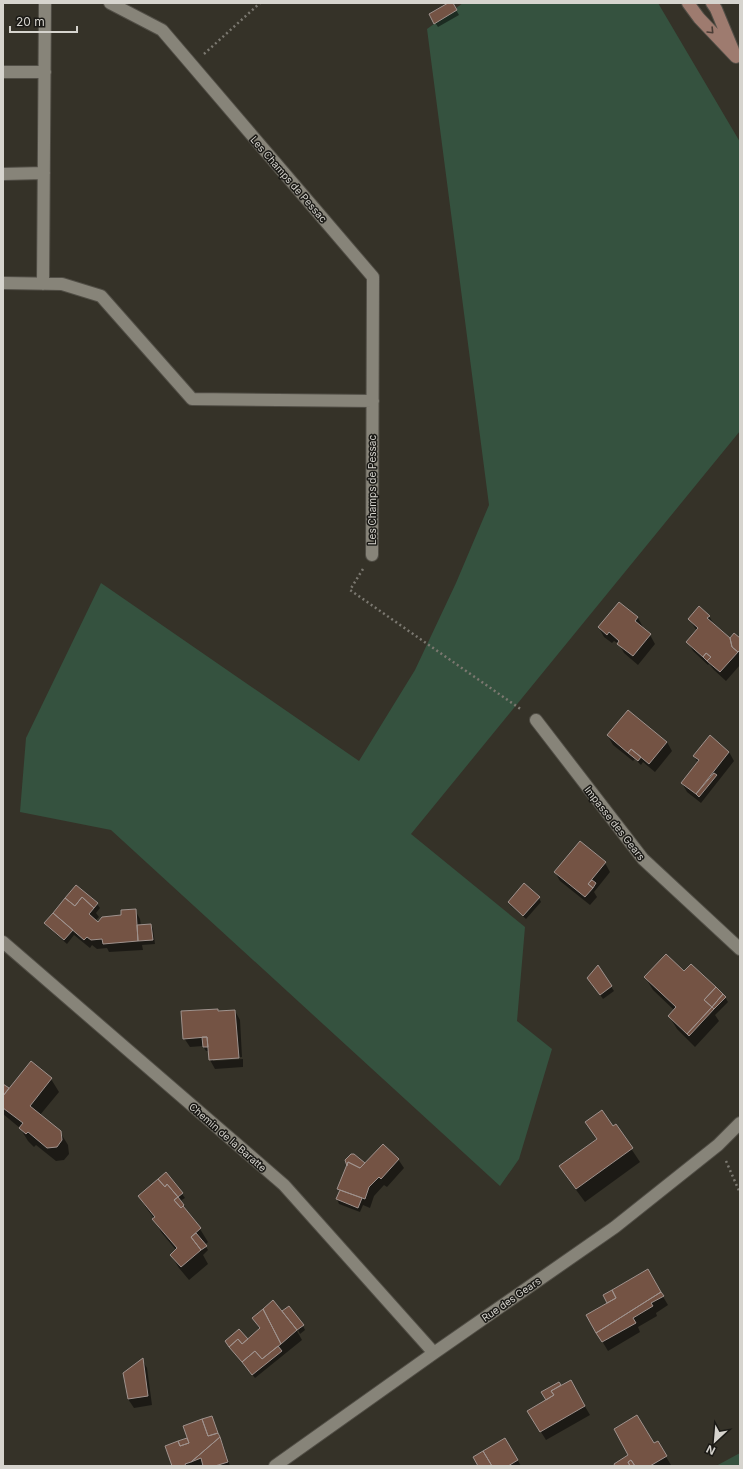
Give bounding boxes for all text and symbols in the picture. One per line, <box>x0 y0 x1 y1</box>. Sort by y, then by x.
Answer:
scale bar <box>10 8 77 34</box>
text: 20 m <box>16 14 45 29</box>
one-way arrow <box>706 26 714 34</box>
street label: Les Champs de Pessac <box>248 133 330 225</box>
street label: Les Champs de Pessac <box>366 435 378 545</box>
street label: Impasse des Gears <box>582 784 648 862</box>
street label: Chemin de la Baratte <box>187 1100 269 1174</box>
street label: Rue des Gears <box>479 1274 543 1324</box>
north arrow <box>695 1421 735 1461</box>
text: N <box>704 1442 717 1458</box>

